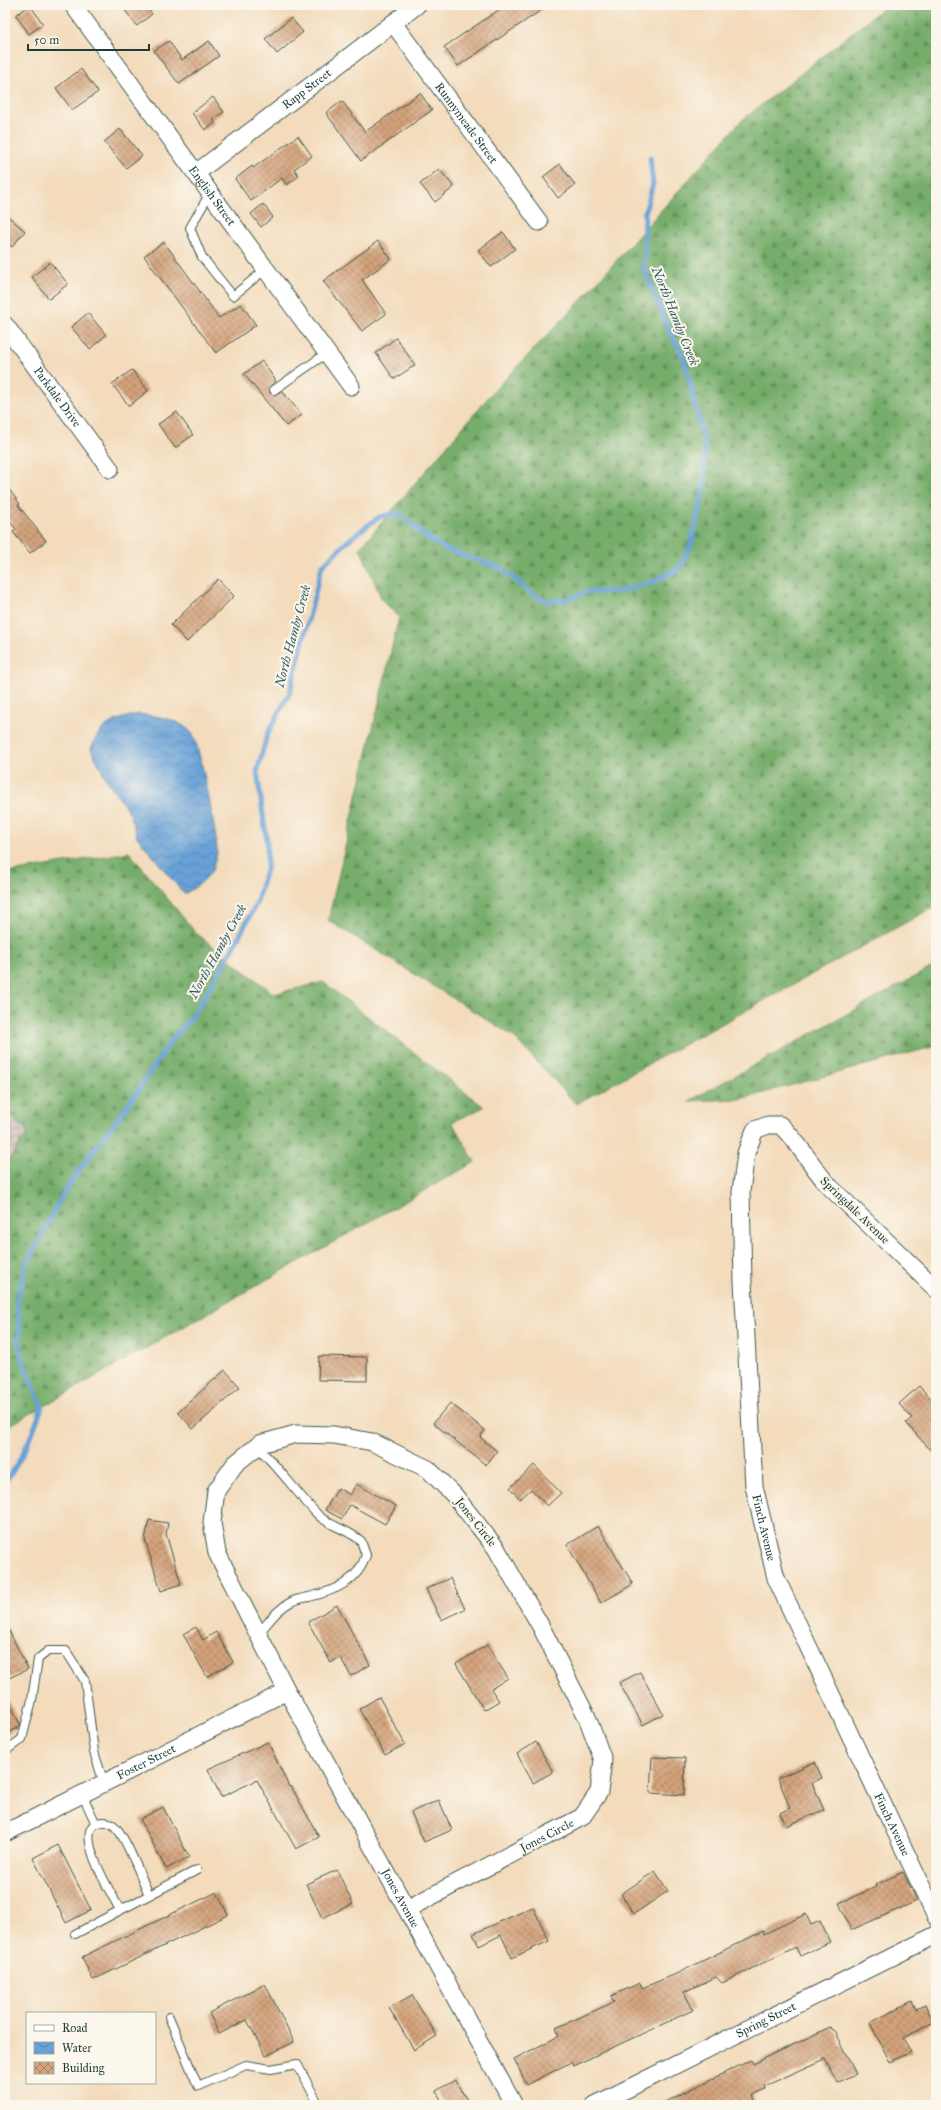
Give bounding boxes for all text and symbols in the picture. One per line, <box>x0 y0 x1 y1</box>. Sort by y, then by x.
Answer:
scale bar <box>28 26 149 52</box>
text: 50 m <box>34 33 59 47</box>
street label: Rapp Street <box>279 65 335 112</box>
street label: Runnymeade Street <box>432 80 501 167</box>
street label: English Street <box>186 163 239 229</box>
water label: North Hamby Creek <box>648 264 702 368</box>
street label: Parkdale Drive <box>31 364 84 430</box>
water label: North Hamby Creek <box>271 583 314 690</box>
water label: North Hamby Creek <box>185 901 251 1002</box>
street label: Springdale Avenue <box>817 1173 892 1247</box>
street label: Jones Circle <box>450 1493 499 1550</box>
street label: Finch Avenue <box>749 1493 779 1562</box>
street label: Foster Street <box>114 1741 179 1783</box>
street label: Finch Avenue <box>871 1790 913 1858</box>
street label: Jones Circle <box>516 1816 576 1857</box>
street label: Jones Avenue <box>377 1864 422 1930</box>
street label: Spring Street <box>734 1999 799 2041</box>
legend <box>26 2012 156 2084</box>
text: Road <box>62 2021 88 2035</box>
text: Water <box>62 2041 92 2055</box>
text: Building <box>62 2061 105 2076</box>

